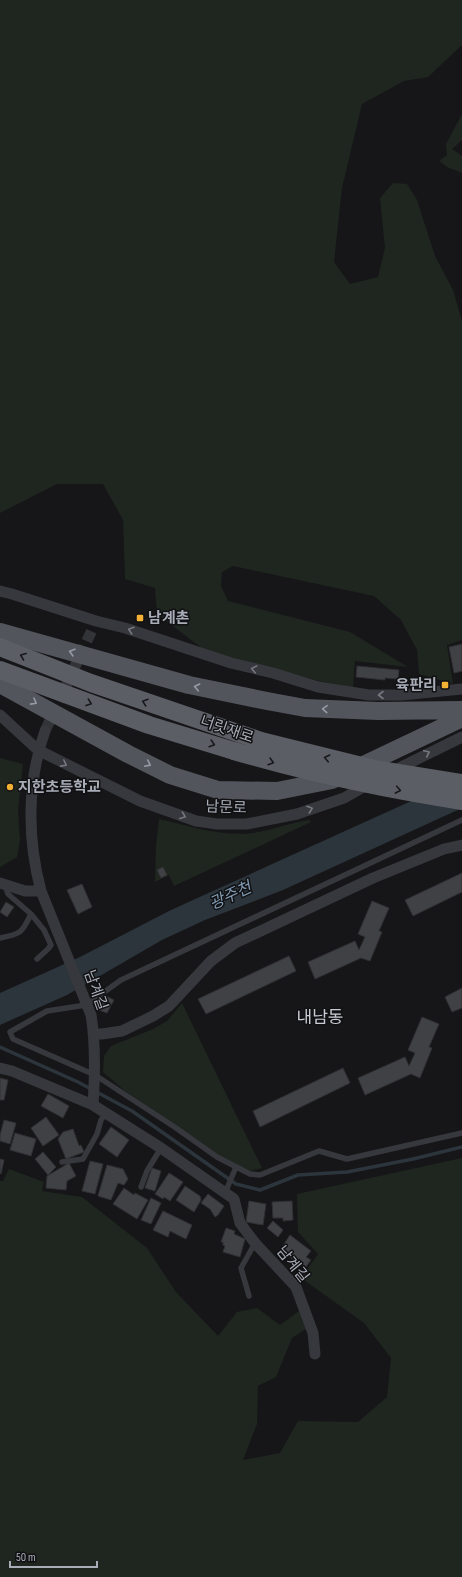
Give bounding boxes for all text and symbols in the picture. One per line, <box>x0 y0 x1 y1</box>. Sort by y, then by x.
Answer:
place label: 남계촌 <box>148 609 190 628</box>
marker: 남계촌 <box>135 613 145 623</box>
one-way arrow <box>127 626 134 634</box>
one-way arrow <box>69 648 76 657</box>
one-way arrow <box>19 653 27 661</box>
one-way arrow <box>251 665 258 673</box>
place label: 육판리 <box>396 676 437 695</box>
marker: 육판리 <box>440 680 450 690</box>
one-way arrow <box>194 683 200 691</box>
one-way arrow <box>378 691 384 699</box>
one-way arrow <box>30 698 37 705</box>
one-way arrow <box>86 698 93 706</box>
one-way arrow <box>141 698 148 706</box>
one-way arrow <box>322 704 328 713</box>
street label: 너릿재로 <box>198 712 256 747</box>
one-way arrow <box>209 739 216 748</box>
one-way arrow <box>422 750 430 758</box>
one-way arrow <box>324 755 331 763</box>
one-way arrow <box>267 757 274 766</box>
one-way arrow <box>60 759 67 767</box>
one-way arrow <box>144 759 152 767</box>
place label: 지한초등학교 <box>18 778 101 797</box>
marker: 지한초등학교 <box>5 782 15 792</box>
one-way arrow <box>395 785 401 794</box>
street label: 남문로 <box>205 797 247 818</box>
one-way arrow <box>306 806 313 814</box>
one-way arrow <box>179 812 186 820</box>
water label: 광주천 <box>207 877 257 914</box>
street label: 남계길 <box>80 967 112 1013</box>
district label: 내남동 <box>297 1008 343 1028</box>
street label: 남계길 <box>272 1242 313 1286</box>
scale bar <box>10 1543 97 1569</box>
text: 50 m <box>16 1550 36 1565</box>

